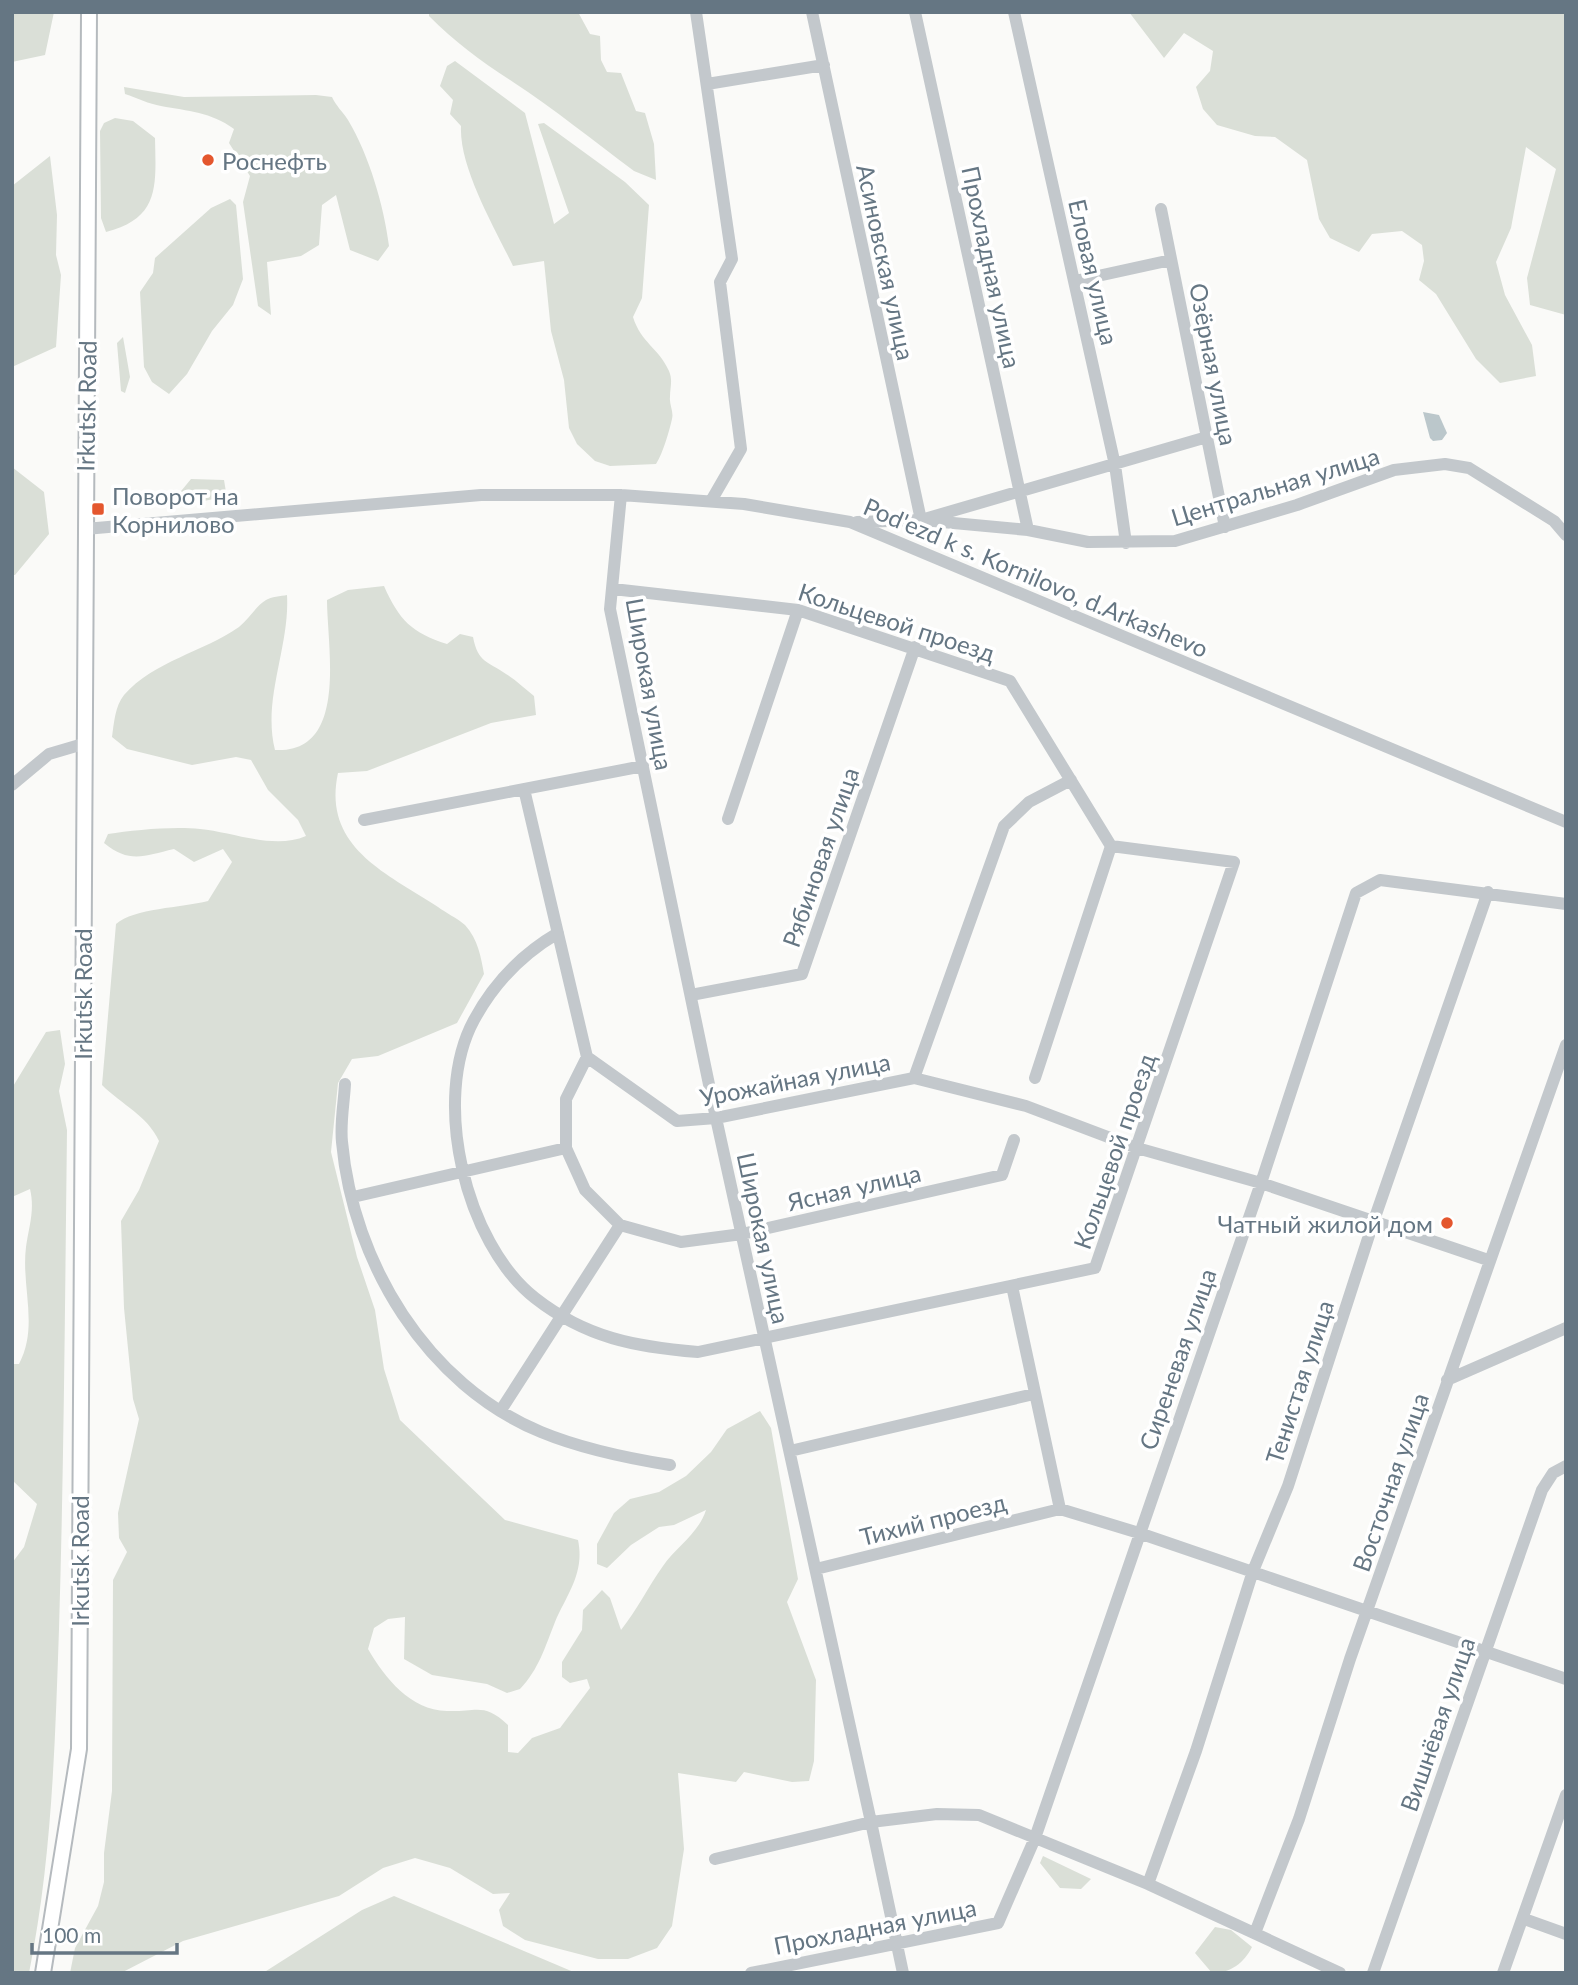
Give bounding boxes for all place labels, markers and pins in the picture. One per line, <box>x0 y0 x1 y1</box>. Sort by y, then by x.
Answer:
place label: Роснефть <box>222 146 327 175</box>
marker: Роснефть <box>200 152 216 168</box>
place label: Поворот на Корнилово <box>112 481 239 538</box>
marker: Поворот на Корнилово <box>90 501 106 517</box>
place label: Чатный жилой дом <box>1217 1209 1433 1238</box>
marker: Чатный жилой дом <box>1439 1215 1455 1231</box>

